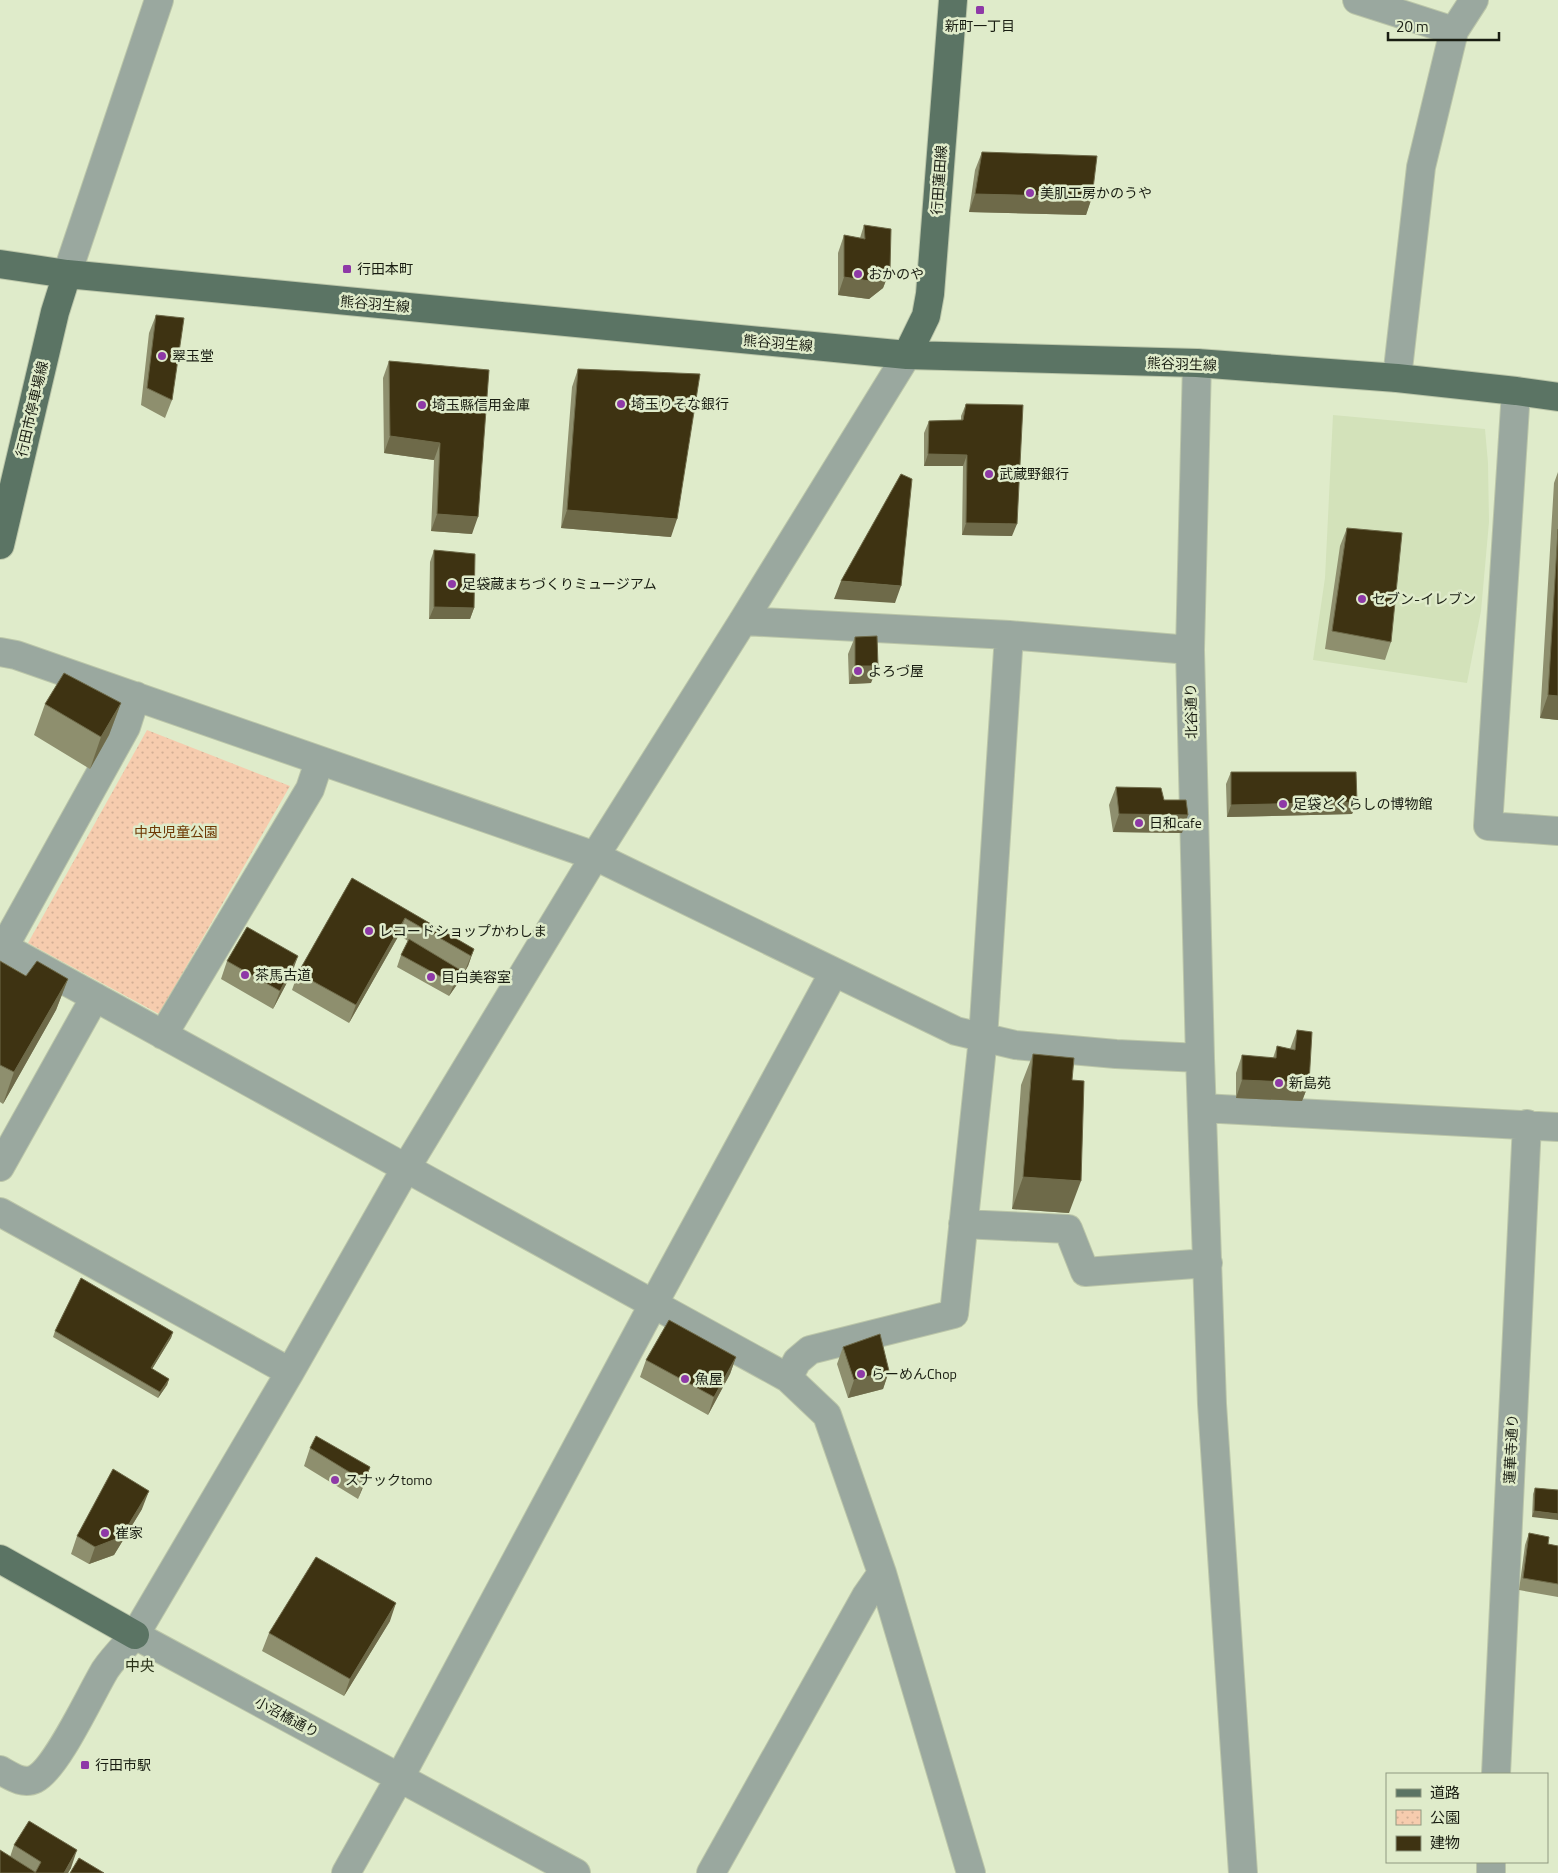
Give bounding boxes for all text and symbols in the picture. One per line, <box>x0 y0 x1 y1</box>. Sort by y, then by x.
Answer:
marker: 新町一丁目 <box>974 4 986 16</box>
scale bar <box>1388 10 1499 42</box>
place label: 新町一丁目 <box>945 15 1015 36</box>
text: 20 m <box>1396 15 1429 38</box>
street label: 行田蓮田線 <box>926 144 951 216</box>
place label: 美肌工房かのうや <box>1040 182 1152 203</box>
marker: 美肌工房かのうや <box>1024 187 1036 199</box>
place label: 行田本町 <box>357 258 413 279</box>
marker: 行田本町 <box>341 263 353 275</box>
place label: おかのや <box>868 263 924 284</box>
marker: おかのや <box>852 268 864 280</box>
street label: 熊谷羽生線 <box>339 290 411 317</box>
street label: 熊谷羽生線 <box>742 329 814 356</box>
place label: 翠玉堂 <box>172 345 214 366</box>
marker: 翠玉堂 <box>156 350 168 362</box>
street label: 熊谷羽生線 <box>1147 352 1217 375</box>
street label: 行田市停車場線 <box>10 359 53 459</box>
place label: 埼玉りそな銀行 <box>631 393 729 414</box>
place label: 埼玉縣信用金庫 <box>432 394 530 415</box>
marker: 埼玉りそな銀行 <box>615 398 627 410</box>
marker: 埼玉縣信用金庫 <box>416 399 428 411</box>
place label: 武蔵野銀行 <box>999 463 1069 484</box>
marker: 武蔵野銀行 <box>983 468 995 480</box>
place label: 足袋蔵まちづくりミュージアム <box>462 573 657 594</box>
marker: 足袋蔵まちづくりミュージアム <box>446 578 458 590</box>
place label: セブン-イレブン <box>1372 588 1476 609</box>
marker: セブン-イレブン <box>1356 593 1368 605</box>
place label: よろづ屋 <box>868 660 924 681</box>
marker: よろづ屋 <box>852 665 864 677</box>
street label: 北谷通り <box>1180 683 1201 739</box>
place label: 足袋とくらしの博物館 <box>1293 793 1433 814</box>
marker: 足袋とくらしの博物館 <box>1277 798 1289 810</box>
place label: 日和cafe <box>1149 812 1202 833</box>
marker: 日和cafe <box>1133 817 1145 829</box>
park label: 中央児童公園 <box>134 821 218 842</box>
place label: レコードショップかわしま <box>379 920 547 941</box>
marker: レコードショップかわしま <box>363 925 375 937</box>
place label: 茶馬古道 <box>255 964 311 985</box>
place label: 目白美容室 <box>441 966 511 987</box>
marker: 茶馬古道 <box>239 969 251 981</box>
marker: 目白美容室 <box>425 971 437 983</box>
place label: 新島苑 <box>1289 1072 1331 1093</box>
marker: 新島苑 <box>1273 1077 1285 1089</box>
place label: らーめんChop <box>871 1363 957 1384</box>
place label: 魚屋 <box>695 1368 723 1389</box>
marker: らーめんChop <box>855 1368 867 1380</box>
marker: 魚屋 <box>679 1373 691 1385</box>
street label: 蓮華寺通り <box>1498 1413 1523 1484</box>
place label: スナックtomo <box>345 1469 432 1490</box>
marker: スナックtomo <box>329 1474 341 1486</box>
place label: 崔家 <box>115 1522 143 1543</box>
marker: 崔家 <box>99 1527 111 1539</box>
district label: 中央 <box>125 1654 155 1677</box>
street label: 小沼橋通り <box>251 1691 323 1742</box>
place label: 行田市駅 <box>95 1754 151 1775</box>
marker: 行田市駅 <box>79 1759 91 1771</box>
legend <box>1386 1773 1548 1863</box>
text: 道路 <box>1430 1781 1460 1804</box>
text: 公園 <box>1430 1806 1460 1829</box>
text: 建物 <box>1430 1831 1460 1854</box>

